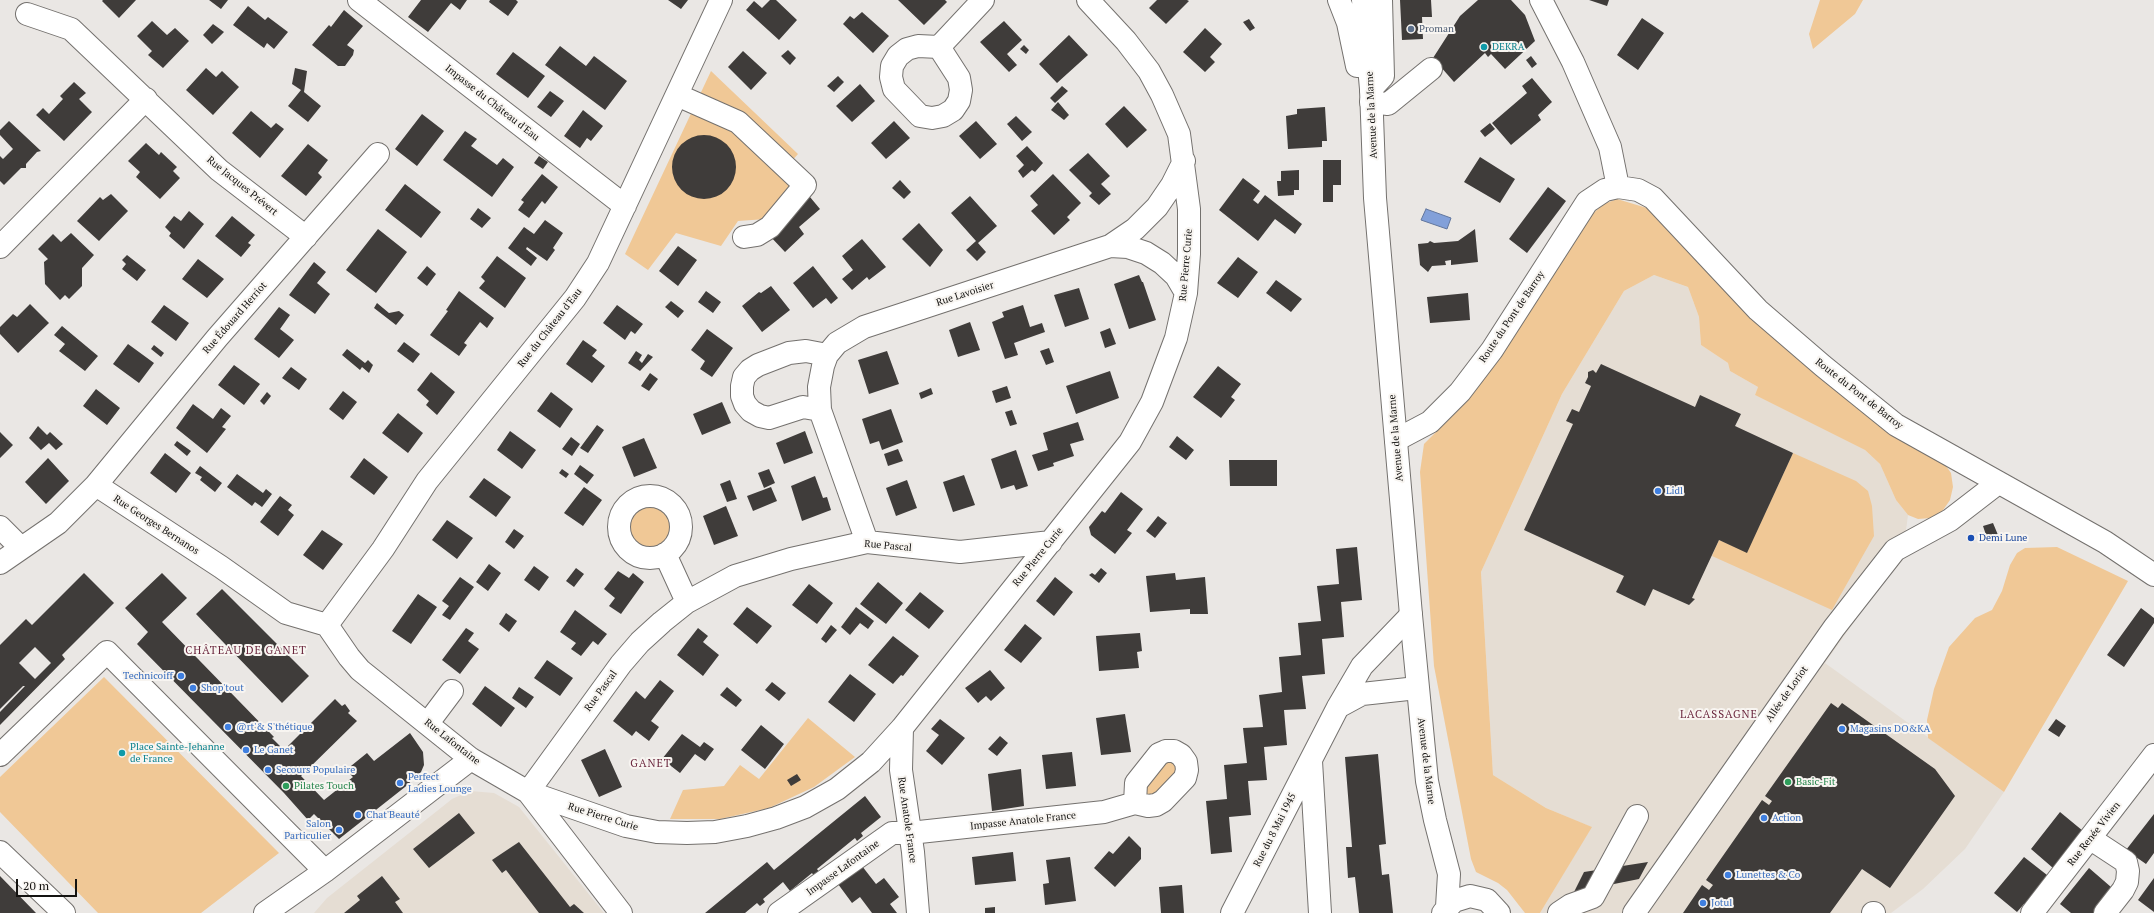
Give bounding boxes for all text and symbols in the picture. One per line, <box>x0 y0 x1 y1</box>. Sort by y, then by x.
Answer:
place label: Proman <box>1419 23 1454 35</box>
marker: Proman <box>1406 24 1416 34</box>
place label: DEKRA <box>1492 41 1525 53</box>
marker: DEKRA <box>1479 42 1489 52</box>
street label: Impasse du Château d'Eau <box>442 62 542 144</box>
street label: Avenue de la Marne <box>1364 71 1380 159</box>
street label: Rue Jacques Prévert <box>204 154 280 218</box>
street label: Rue Pierre Curie <box>1177 228 1195 302</box>
street label: Route du Pont de Barroy <box>1477 269 1547 365</box>
street label: Rue Lavoisier <box>935 279 995 309</box>
street label: Rue Édouard Herriot <box>201 280 269 356</box>
street label: Rue du Château d'Eau <box>515 286 585 370</box>
street label: Route du Pont de Barroy <box>1813 356 1905 432</box>
street label: Avenue de la Marne <box>1386 394 1406 482</box>
place label: Lidl <box>1666 485 1683 497</box>
marker: Lidl <box>1653 486 1663 496</box>
street label: Rue Georges Bernanos <box>111 493 201 557</box>
street label: Rue Pierre Curie <box>1010 525 1066 589</box>
place label: Demi Lune <box>1979 532 2027 544</box>
marker: Demi Lune <box>1966 533 1976 543</box>
street label: Rue Pascal <box>864 538 912 554</box>
district label: CHÂTEAU DE GANET <box>185 644 307 658</box>
street label: Allée de Loriot <box>1763 664 1811 724</box>
street label: Rue Pascal <box>582 668 620 714</box>
place label: Technicoiff <box>123 670 173 682</box>
marker: Technicoiff <box>176 671 186 681</box>
place label: Shop'tout <box>201 682 244 694</box>
marker: Shop'tout <box>188 683 198 693</box>
district label: LACASSAGNE <box>1680 708 1758 722</box>
street label: Rue Lafontaine <box>422 716 482 768</box>
street label: Avenue de la Marne <box>1415 717 1437 805</box>
place label: @rt'& S'thétique <box>236 721 312 733</box>
marker: @rt'& S'thétique <box>223 722 233 732</box>
place label: Magasins DO&KA <box>1850 723 1930 735</box>
marker: Magasins DO&KA <box>1837 724 1847 734</box>
place label: Place Sainte-Jehanne de France <box>130 741 225 764</box>
place label: Le Ganet <box>254 744 294 756</box>
marker: Le Ganet <box>241 745 251 755</box>
marker: Place Sainte-Jehanne de France <box>117 748 127 758</box>
district label: GANET <box>630 757 672 771</box>
place label: Secours Populaire <box>276 764 355 776</box>
marker: Secours Populaire <box>263 765 273 775</box>
place label: Perfect Ladies Lounge <box>408 771 472 794</box>
street label: Rue Anatole France <box>895 776 919 864</box>
place label: Basic-Fit <box>1796 776 1835 788</box>
marker: Basic-Fit <box>1783 777 1793 787</box>
marker: Perfect Ladies Lounge <box>395 778 405 788</box>
place label: Pilates Touch <box>294 780 354 792</box>
marker: Pilates Touch <box>281 781 291 791</box>
street label: Rue du 8 Mai 1945 <box>1251 791 1299 869</box>
street label: Rue Renée Vivien <box>2065 800 2123 868</box>
street label: Rue Pierre Curie <box>566 801 640 833</box>
place label: Chat'Beauté <box>366 809 420 821</box>
street label: Impasse Anatole France <box>970 809 1076 833</box>
marker: Chat'Beauté <box>353 810 363 820</box>
place label: Action <box>1772 812 1801 824</box>
marker: Action <box>1759 813 1769 823</box>
place label: Salon Particulier <box>284 818 331 842</box>
marker: Salon Particulier <box>334 825 344 835</box>
street label: Impasse Lafontaine <box>804 838 882 898</box>
place label: Lunettes & Co <box>1736 869 1800 881</box>
marker: Lunettes & Co <box>1723 870 1733 880</box>
scale bar <box>18 871 79 897</box>
text: 20 m <box>23 878 49 893</box>
place label: Jotul <box>1711 897 1732 909</box>
marker: Jotul <box>1698 898 1708 908</box>

